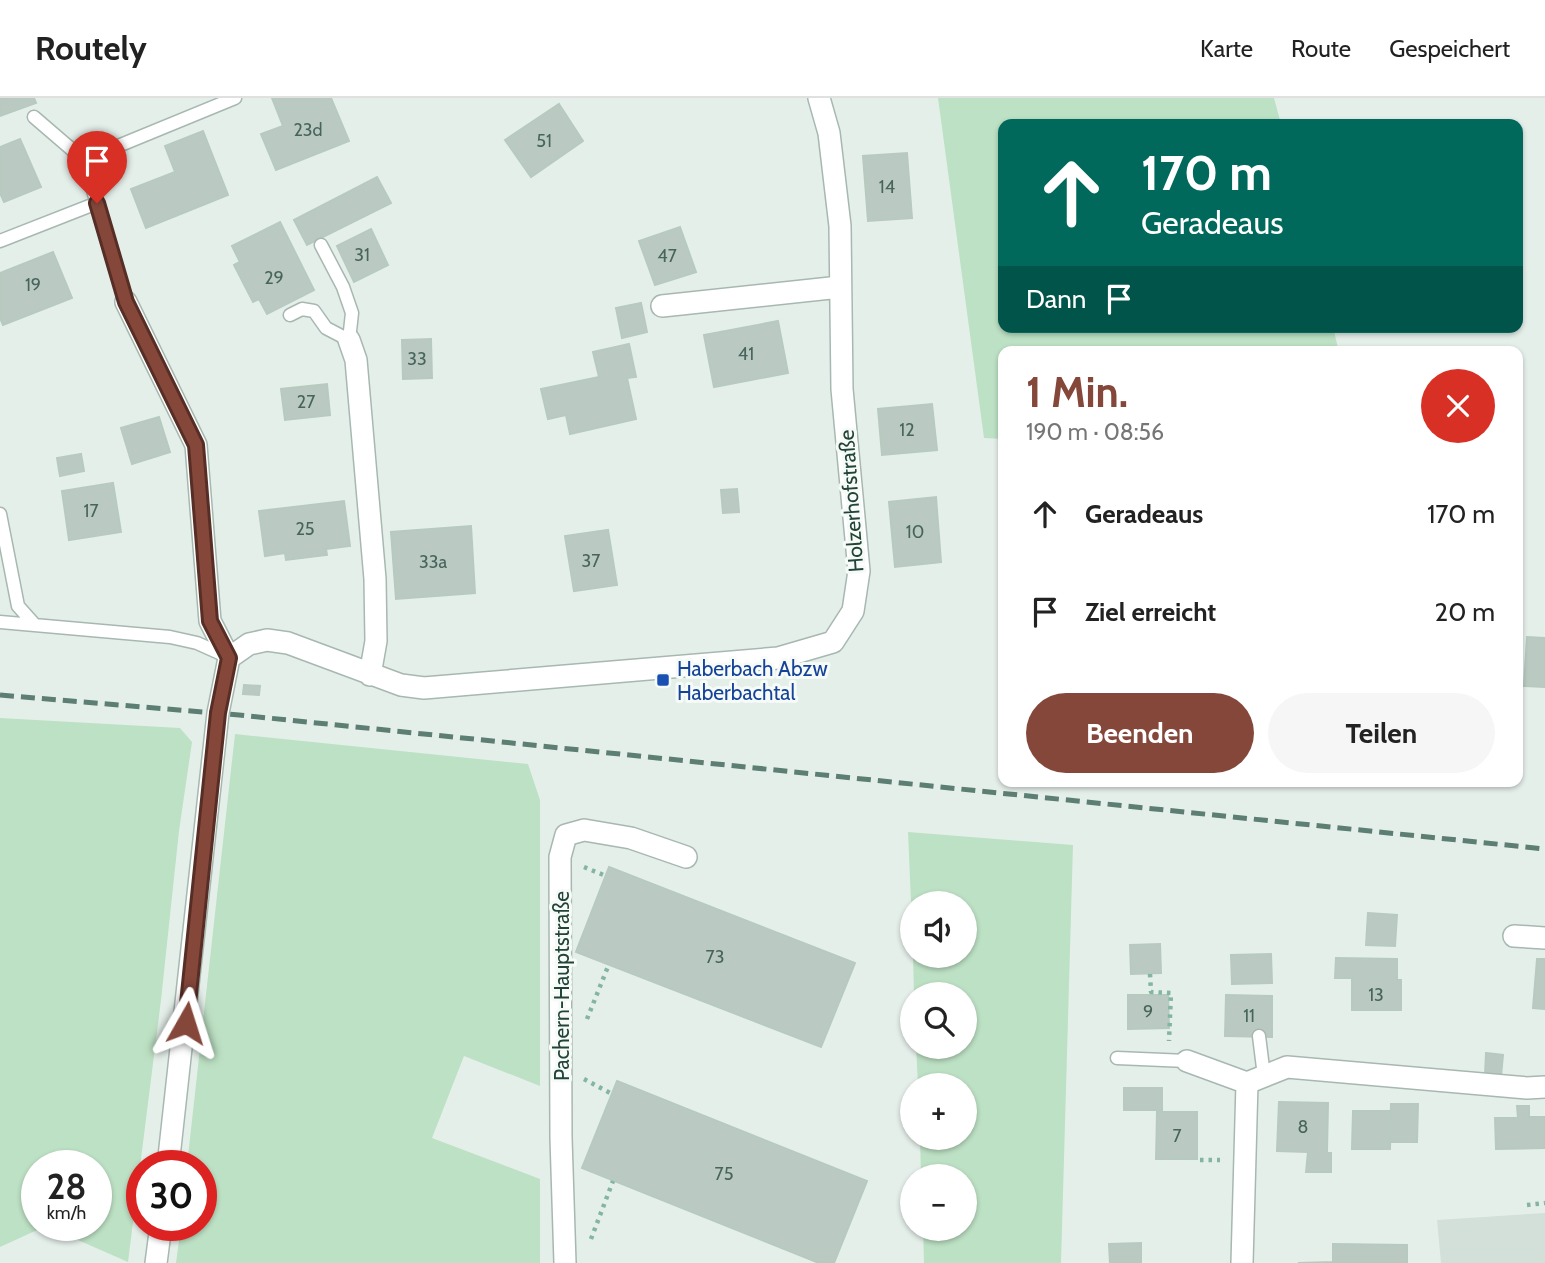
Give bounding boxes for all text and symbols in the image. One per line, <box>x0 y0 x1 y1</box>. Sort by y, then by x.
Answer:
text: Routely <box>35 28 147 68</box>
text: Karte <box>1200 34 1253 63</box>
text: Route <box>1291 34 1351 63</box>
text: Gespeichert <box>1389 34 1510 63</box>
house number: 23d <box>293 119 323 141</box>
house number: 51 <box>536 130 552 152</box>
pin <box>67 131 127 203</box>
icon: arrive <box>78 142 116 180</box>
text: 170 m <box>1141 143 1272 202</box>
icon: ahead <box>1026 147 1117 238</box>
house number: 14 <box>879 176 895 198</box>
text: Geradeaus <box>1141 203 1284 242</box>
house number: 31 <box>354 244 370 266</box>
house number: 47 <box>657 245 677 267</box>
house number: 29 <box>264 267 284 289</box>
house number: 19 <box>25 274 41 296</box>
icon: arrive <box>1100 280 1138 318</box>
text: Dann <box>1026 283 1086 315</box>
house number: 41 <box>738 343 754 365</box>
house number: 33 <box>407 348 427 370</box>
text: 1 Min. <box>1026 366 1128 418</box>
button: close <box>1421 369 1495 443</box>
house number: 27 <box>297 391 315 413</box>
text: 190 m · 08:56 <box>1026 418 1164 446</box>
house number: 12 <box>899 419 915 441</box>
street label: Holzerhofstraße <box>834 429 868 573</box>
icon: ahead <box>1026 495 1064 533</box>
text: Geradeaus <box>1085 498 1203 530</box>
text: 170 m <box>1427 498 1495 530</box>
house number: 17 <box>84 500 98 522</box>
house number: 25 <box>295 518 315 540</box>
house number: 10 <box>906 521 924 543</box>
house number: 37 <box>582 550 600 572</box>
house number: 33a <box>419 551 447 573</box>
icon: arrive <box>1026 593 1064 631</box>
text: Ziel erreicht <box>1085 596 1216 628</box>
text: 20 m <box>1435 596 1495 628</box>
place label: Haberbach Abzw Haberbachtal <box>677 656 828 705</box>
marker: Haberbach Abzw Haberbachtal <box>655 672 671 688</box>
button: Beenden <box>1026 693 1254 773</box>
button: Teilen <box>1268 693 1495 773</box>
street label: Pachern-Hauptstraße <box>549 891 574 1081</box>
map controls <box>900 891 977 1241</box>
button: sound <box>900 891 977 968</box>
house number: 73 <box>706 946 724 968</box>
button: search <box>900 982 977 1059</box>
house number: 13 <box>1368 984 1384 1006</box>
position arrow <box>149 986 223 1060</box>
house number: 9 <box>1143 1001 1153 1023</box>
house number: 11 <box>1243 1005 1255 1027</box>
button: + <box>900 1073 977 1150</box>
house number: 8 <box>1298 1116 1308 1138</box>
house number: 7 <box>1172 1125 1182 1147</box>
speed limit sign: 30 <box>126 1150 217 1241</box>
house number: 75 <box>715 1163 733 1185</box>
button: − <box>900 1164 977 1241</box>
text: 28 <box>47 1165 86 1208</box>
text: km/h <box>47 1202 86 1224</box>

